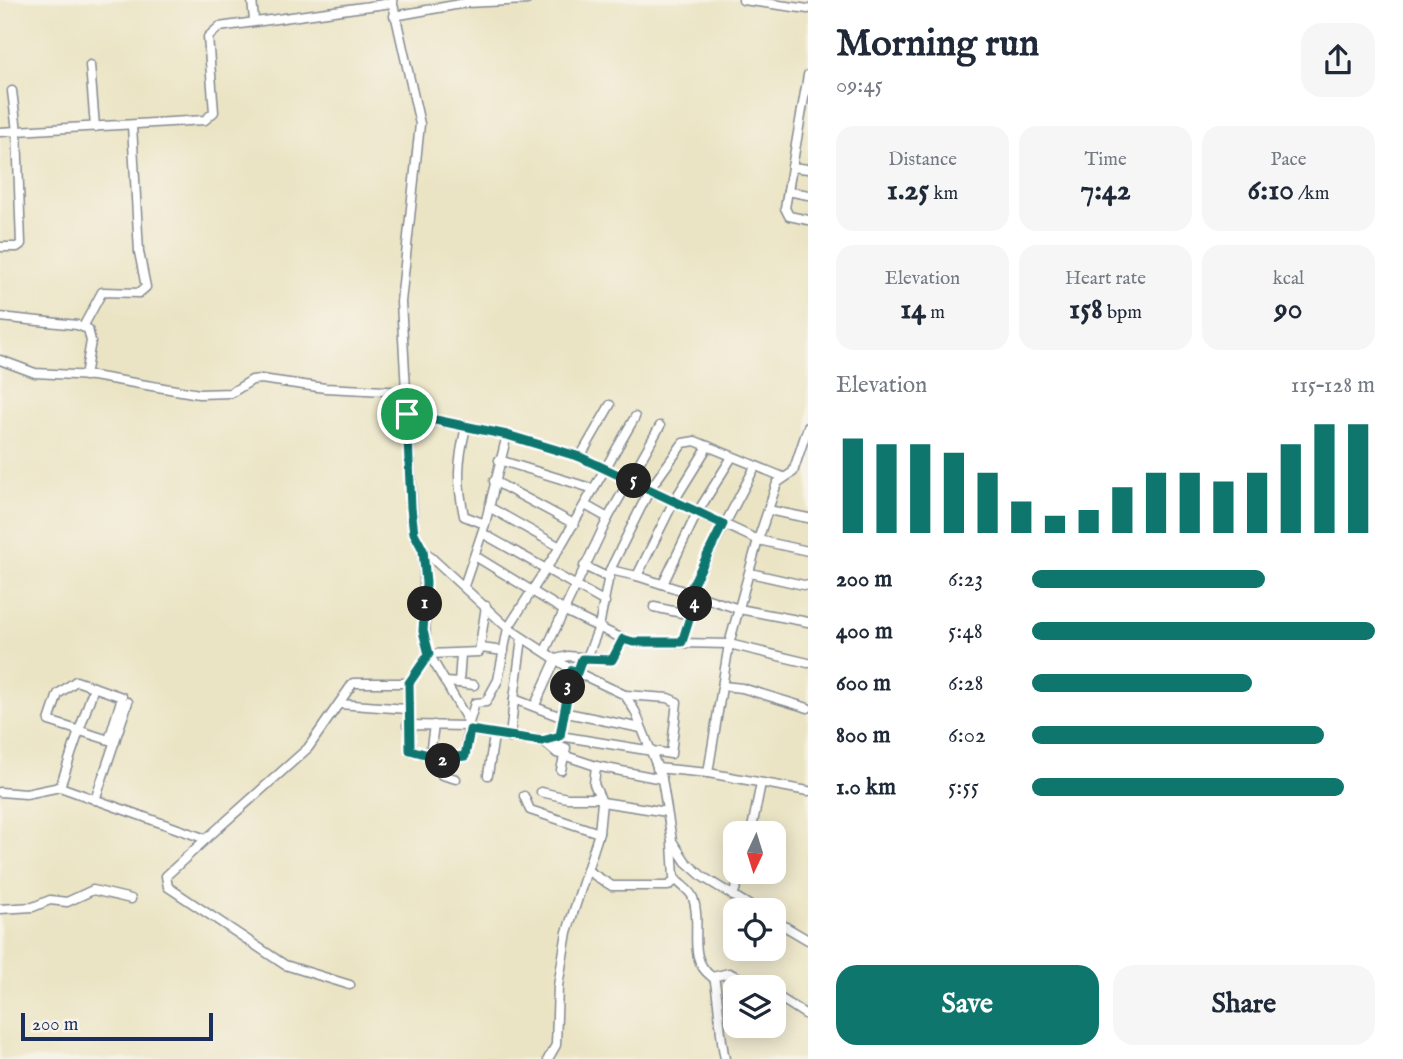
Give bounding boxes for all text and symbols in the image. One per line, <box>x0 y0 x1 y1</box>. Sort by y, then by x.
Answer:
text: Morning run <box>836 21 1039 69</box>
button: share <box>1301 23 1375 97</box>
text: 09:45 <box>836 71 883 100</box>
text: Distance <box>888 148 957 172</box>
text: Time <box>1084 148 1127 172</box>
text: Pace <box>1271 148 1306 172</box>
text: 1.25 <box>887 172 929 210</box>
text: 7:42 <box>1080 172 1131 210</box>
text: 6:10 <box>1248 172 1294 210</box>
text: km <box>929 182 958 206</box>
text: /km <box>1294 182 1329 206</box>
text: Elevation <box>885 267 960 291</box>
text: Heart rate <box>1065 267 1146 291</box>
text: kcal <box>1273 267 1304 291</box>
text: 14 <box>900 291 926 329</box>
text: 158 <box>1069 291 1103 329</box>
text: 90 <box>1275 291 1302 329</box>
text: m <box>926 301 945 325</box>
text: bpm <box>1103 301 1142 325</box>
text: Elevation <box>836 371 927 400</box>
text: 115–128 m <box>1291 371 1375 400</box>
pin <box>377 384 437 444</box>
icon: arrive <box>388 395 426 433</box>
pin: 5 <box>616 463 652 498</box>
text: 5 <box>630 468 637 492</box>
text: 200 m <box>836 565 892 594</box>
text: 6:23 <box>948 565 983 594</box>
pin: 1 <box>408 586 442 622</box>
pin: 4 <box>678 586 712 622</box>
text: 1 <box>421 591 428 615</box>
text: 4 <box>690 591 699 615</box>
text: 400 m <box>836 617 893 646</box>
text: 5:48 <box>948 617 983 646</box>
text: 600 m <box>836 669 891 698</box>
text: 6:28 <box>948 669 984 698</box>
pin: 3 <box>550 670 586 704</box>
text: 3 <box>564 674 571 698</box>
text: 800 m <box>836 721 890 750</box>
text: 6:02 <box>948 721 986 750</box>
pin: 2 <box>426 744 460 778</box>
text: 2 <box>438 748 447 772</box>
text: 1.0 km <box>836 773 896 802</box>
text: 5:55 <box>948 773 979 802</box>
north arrow <box>723 821 786 884</box>
map controls <box>723 821 786 1038</box>
button: locate <box>723 898 786 961</box>
button: Save <box>836 965 1099 1045</box>
button: Share <box>1113 965 1375 1045</box>
button: layers <box>723 975 786 1038</box>
scale bar <box>21 1010 214 1042</box>
text: 200 m <box>32 1013 78 1037</box>

